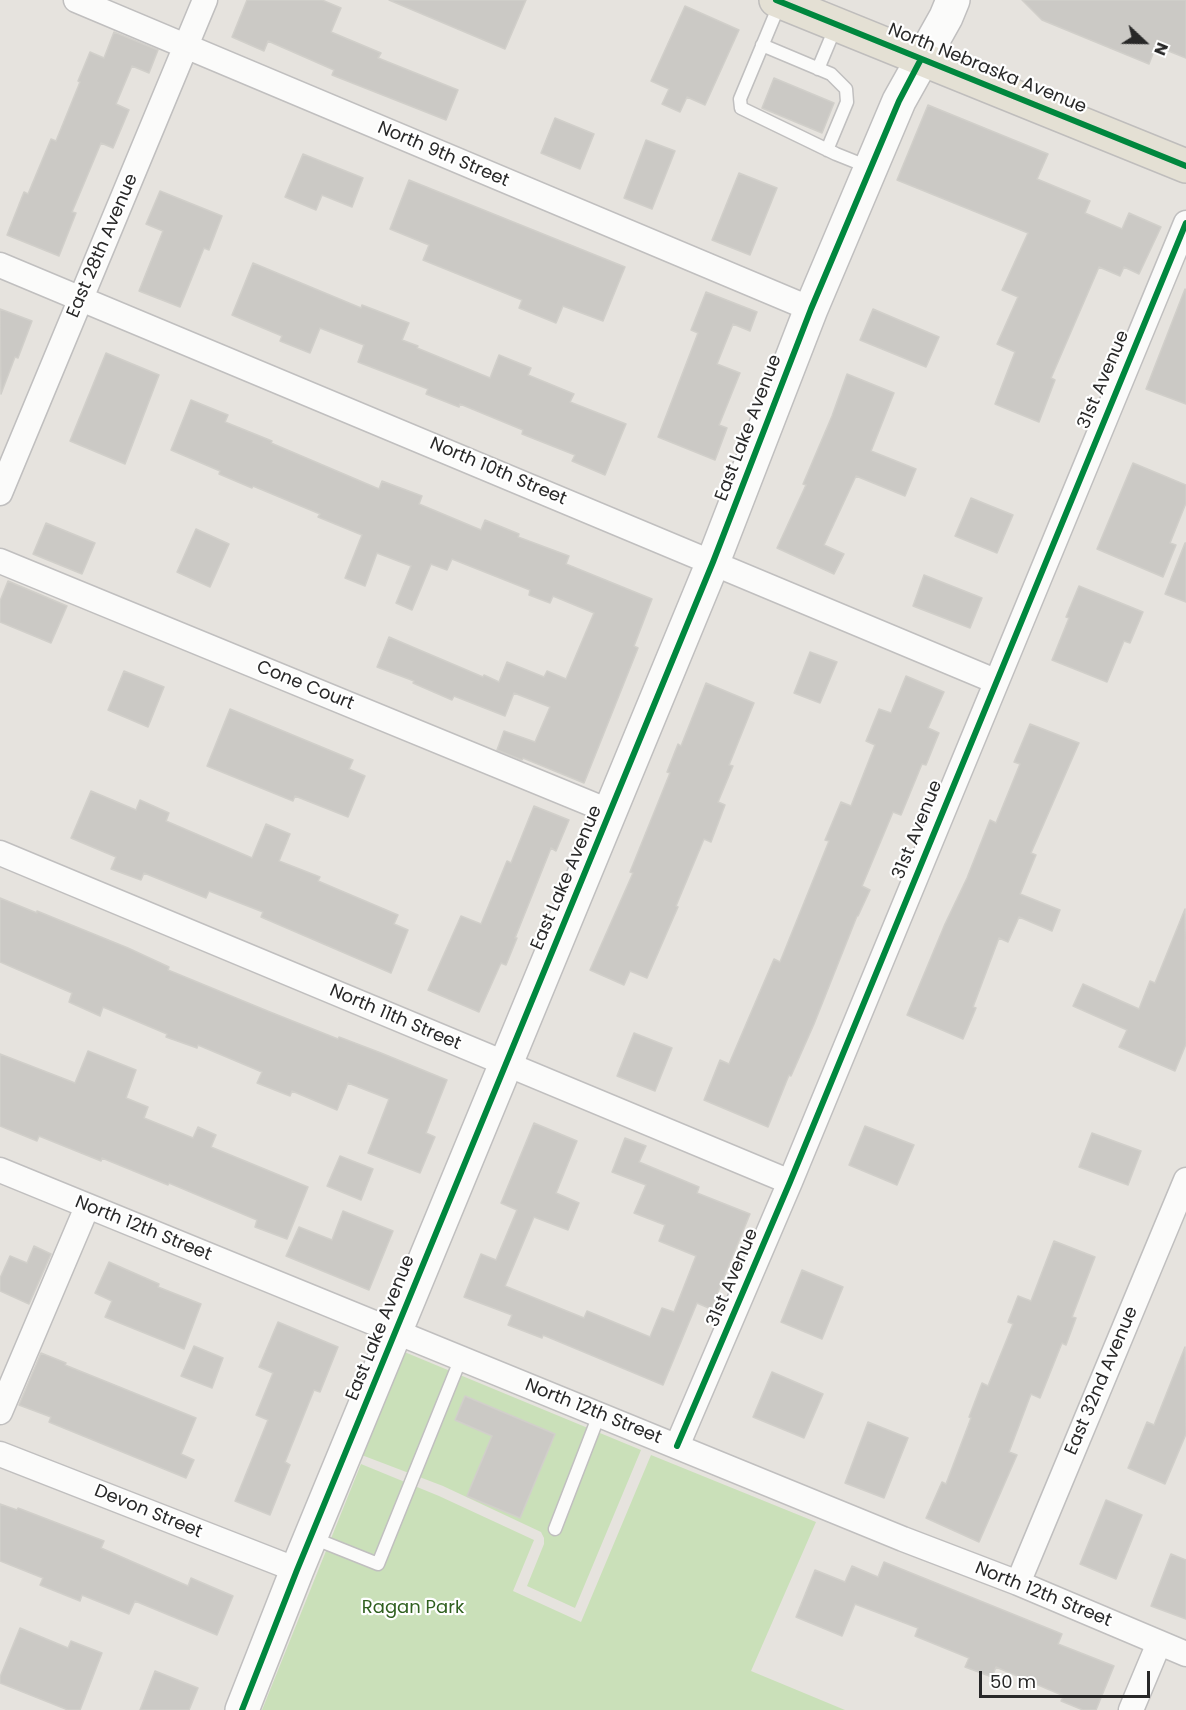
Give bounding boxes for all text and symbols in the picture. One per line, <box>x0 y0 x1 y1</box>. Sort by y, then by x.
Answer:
north arrow <box>1114 12 1174 72</box>
street label: North Nebraska Avenue <box>885 19 1089 119</box>
text: N <box>1148 39 1174 59</box>
street label: North 9th Street <box>374 118 512 192</box>
street label: East 28th Avenue <box>63 171 143 321</box>
street label: 31st Avenue <box>1074 328 1134 432</box>
street label: East Lake Avenue <box>711 352 787 504</box>
street label: North 10th Street <box>426 433 570 511</box>
street label: Cone Court <box>253 657 357 715</box>
street label: 31st Avenue <box>888 777 948 883</box>
street label: East Lake Avenue <box>527 802 607 954</box>
street label: North 11th Street <box>326 981 464 1055</box>
street label: North 12th Street <box>72 1192 214 1266</box>
street label: 31st Avenue <box>703 1226 763 1330</box>
street label: East Lake Avenue <box>342 1252 420 1404</box>
street label: East 32nd Avenue <box>1061 1304 1143 1458</box>
street label: North 12th Street <box>522 1375 664 1449</box>
street label: Devon Street <box>91 1481 205 1543</box>
street label: North 12th Street <box>972 1558 1114 1632</box>
park label: Ragan Park <box>362 1597 464 1619</box>
scale bar <box>982 1659 1153 1697</box>
text: 50 m <box>990 1669 1036 1694</box>

